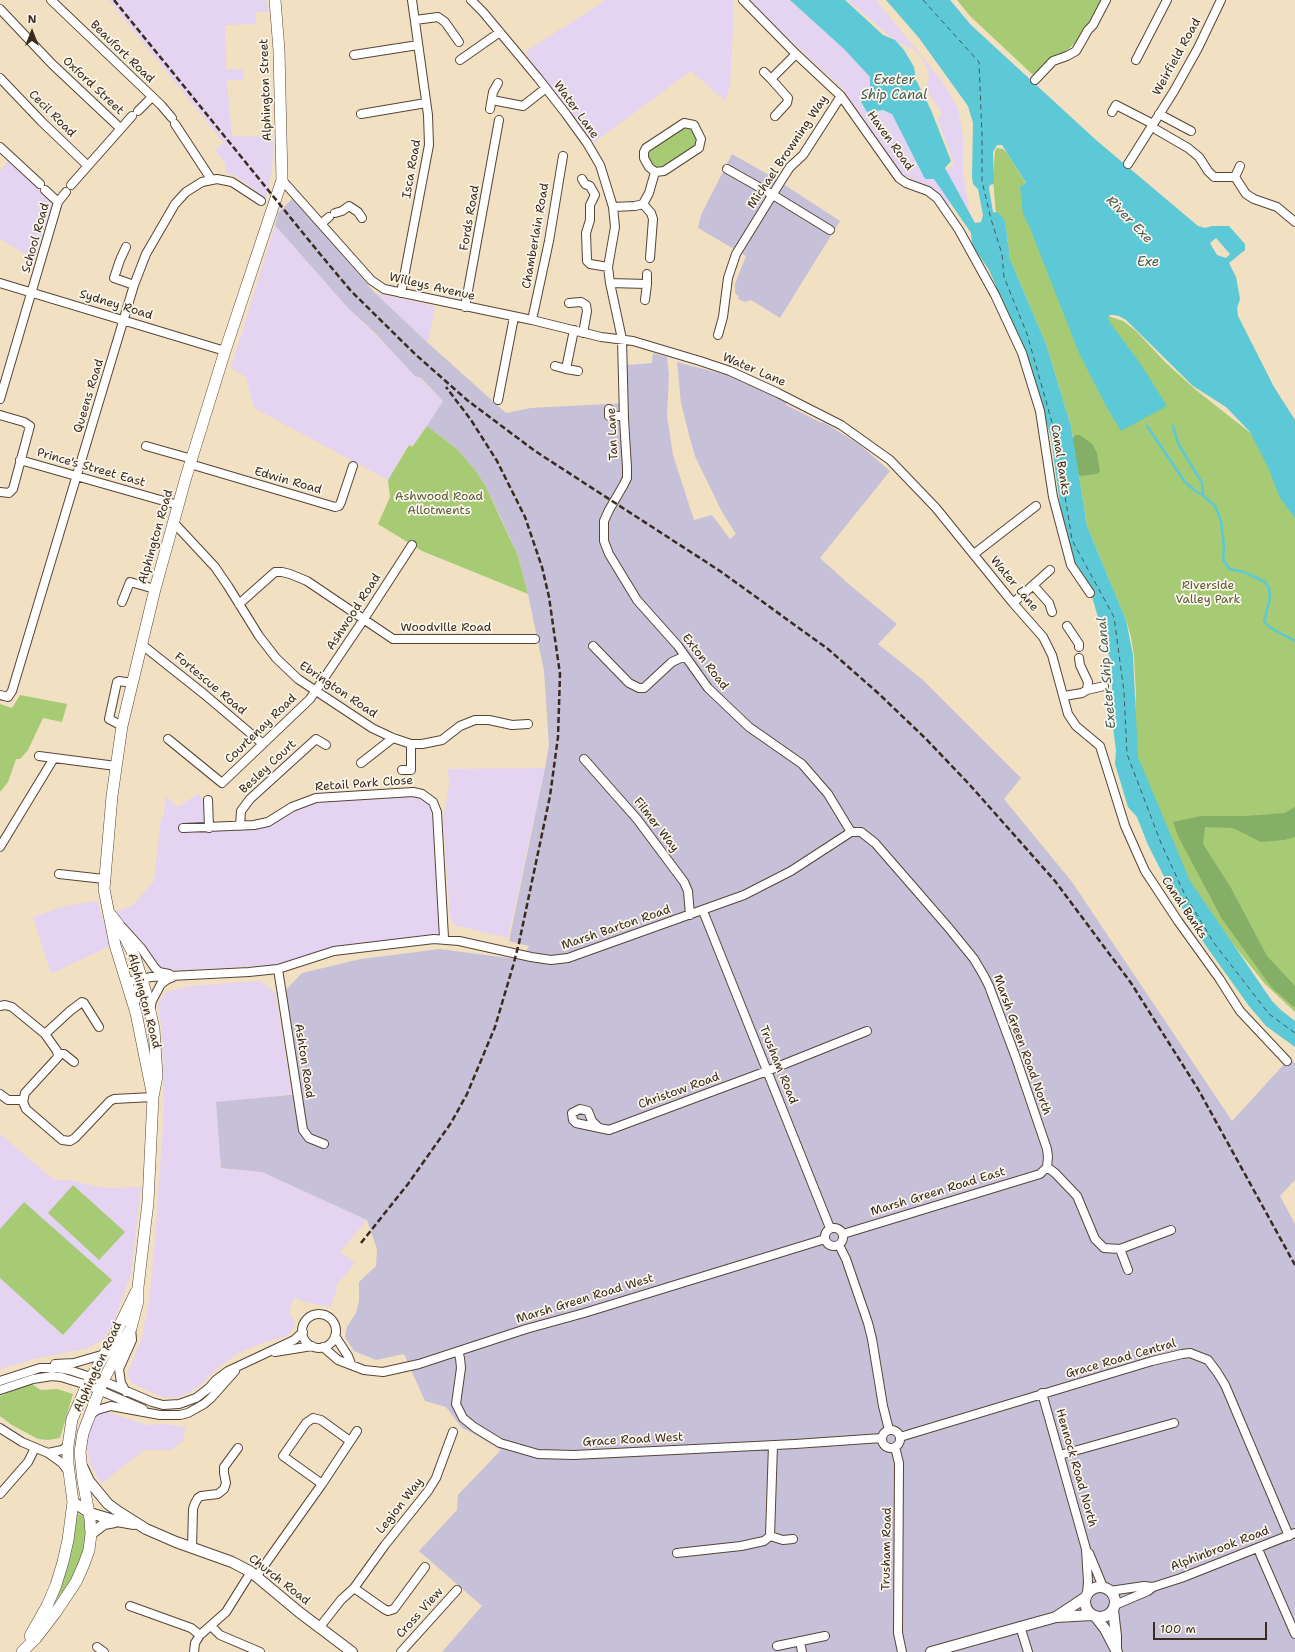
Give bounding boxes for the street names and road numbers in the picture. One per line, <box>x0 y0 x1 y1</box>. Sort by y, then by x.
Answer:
street label: Weirfield Road <box>1150 16 1204 98</box>
street label: Beaufort Road <box>87 18 157 86</box>
street label: Alphington Street <box>257 38 275 142</box>
street label: Oxford Street <box>59 54 127 118</box>
street label: Water Lane <box>550 78 602 142</box>
street label: Cecil Road <box>25 87 79 141</box>
street label: Michael Browning Way <box>745 93 831 211</box>
street label: Haven Road <box>864 108 916 174</box>
street label: Isca Road <box>400 138 424 200</box>
street label: Chamberlain Road <box>520 182 552 290</box>
street label: Fords Road <box>457 184 483 252</box>
street label: School Road <box>19 201 53 275</box>
street label: Willeys Avenue <box>388 270 476 304</box>
street label: Sydney Road <box>78 287 154 323</box>
street label: Water Lane <box>720 350 788 390</box>
street label: Queens Road <box>71 357 107 435</box>
street label: Tan Lane <box>604 407 622 461</box>
street label: Canal Banks <box>1047 424 1073 496</box>
street label: Prince's Street East <box>35 446 147 490</box>
street label: Edwin Road <box>253 464 323 498</box>
street label: Alphington Road <box>136 488 176 586</box>
street label: Water Lane <box>987 553 1041 615</box>
street label: Ashwood Road <box>324 571 384 653</box>
street label: Woodville Road <box>401 621 491 635</box>
street label: Exton Road <box>679 631 731 693</box>
street label: Fortescue Road <box>171 650 249 718</box>
street label: Ebrington Road <box>296 659 380 721</box>
street label: Courtenay Road <box>222 691 300 767</box>
street label: Besley Court <box>237 737 299 797</box>
street label: Retail Park Close <box>314 773 414 795</box>
street label: Filmer Way <box>630 795 682 855</box>
street label: Canal Banks <box>1158 874 1210 942</box>
street label: Marsh Barton Road <box>560 903 672 953</box>
street label: Alphington Road <box>124 952 164 1050</box>
street label: Marsh Green Road North <box>990 973 1054 1117</box>
street label: Ashton Road <box>291 1023 317 1099</box>
street label: Trusham Road <box>756 1024 800 1106</box>
street label: Christow Road <box>637 1070 721 1112</box>
street label: Marsh Green Road East <box>869 1165 1007 1219</box>
street label: Marsh Green Road West <box>514 1271 656 1327</box>
street label: Alphington Road <box>71 1320 125 1414</box>
street label: Grace Road Central <box>1064 1336 1178 1382</box>
street label: Hennock Road North <box>1052 1407 1100 1529</box>
street label: Grace Road West <box>582 1430 684 1450</box>
street label: Legion Way <box>374 1475 426 1537</box>
street label: Trusham Road <box>879 1507 895 1591</box>
street label: Alphinbrook Road <box>1169 1524 1271 1574</box>
street label: Church Road <box>245 1552 313 1608</box>
street label: Cross View <box>394 1585 446 1641</box>

